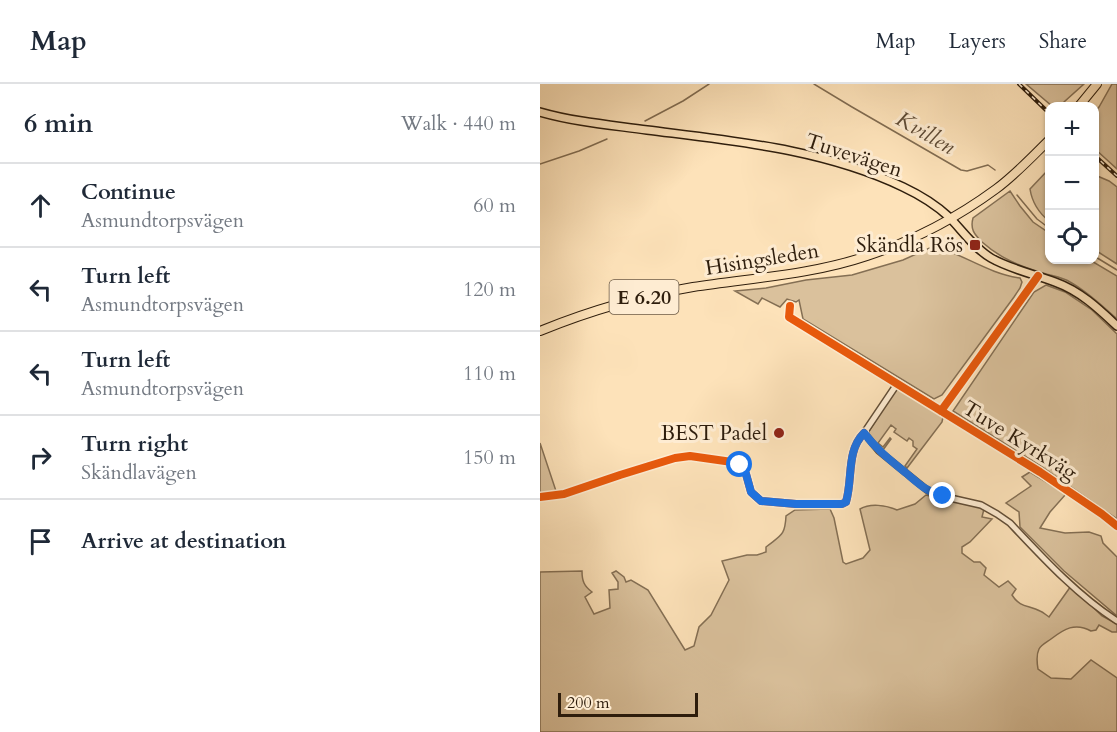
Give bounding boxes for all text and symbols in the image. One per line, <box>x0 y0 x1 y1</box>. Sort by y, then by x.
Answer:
text: Map <box>30 22 87 60</box>
text: Map <box>876 27 916 56</box>
text: Layers <box>949 27 1006 56</box>
text: Share <box>1039 27 1087 56</box>
map controls <box>1045 102 1099 264</box>
button: + <box>1045 102 1099 156</box>
water label: Kvillen <box>890 104 961 162</box>
text: 6 min <box>24 106 93 141</box>
text: Walk · 440 m <box>401 110 516 137</box>
street label: Tuvevägen <box>802 126 906 185</box>
button: − <box>1045 156 1099 210</box>
text: Continue <box>81 177 176 207</box>
icon: ahead <box>24 189 57 222</box>
text: 60 m <box>473 192 516 219</box>
text: Asmundtorpsvägen <box>81 207 244 234</box>
button: locate <box>1045 210 1099 264</box>
place label: Skändla Rös <box>856 231 963 260</box>
street label: Hisingsleden <box>703 236 821 283</box>
marker: Skändla Rös <box>968 238 982 252</box>
text: Turn left <box>81 261 170 291</box>
icon: left <box>24 273 57 306</box>
text: 120 m <box>463 276 516 303</box>
road number: E 6.20 <box>610 280 678 314</box>
text: Asmundtorpsvägen <box>81 291 244 318</box>
text: Turn left <box>81 345 170 375</box>
icon: left <box>24 357 57 390</box>
text: 110 m <box>463 360 516 387</box>
text: Asmundtorpsvägen <box>81 375 244 402</box>
street label: Tuve Kyrkväg <box>957 394 1083 487</box>
place label: BEST Padel <box>661 419 767 448</box>
marker: BEST Padel <box>772 426 786 440</box>
text: Turn right <box>81 429 188 459</box>
icon: right <box>24 441 57 474</box>
text: 150 m <box>463 444 516 471</box>
route start <box>726 451 752 477</box>
text: Skändlavägen <box>81 459 197 486</box>
route end <box>929 482 955 508</box>
icon: arrive <box>24 525 57 558</box>
text: Arrive at destination <box>81 526 286 556</box>
scale bar <box>558 690 698 718</box>
text: 200 m <box>567 692 609 714</box>

